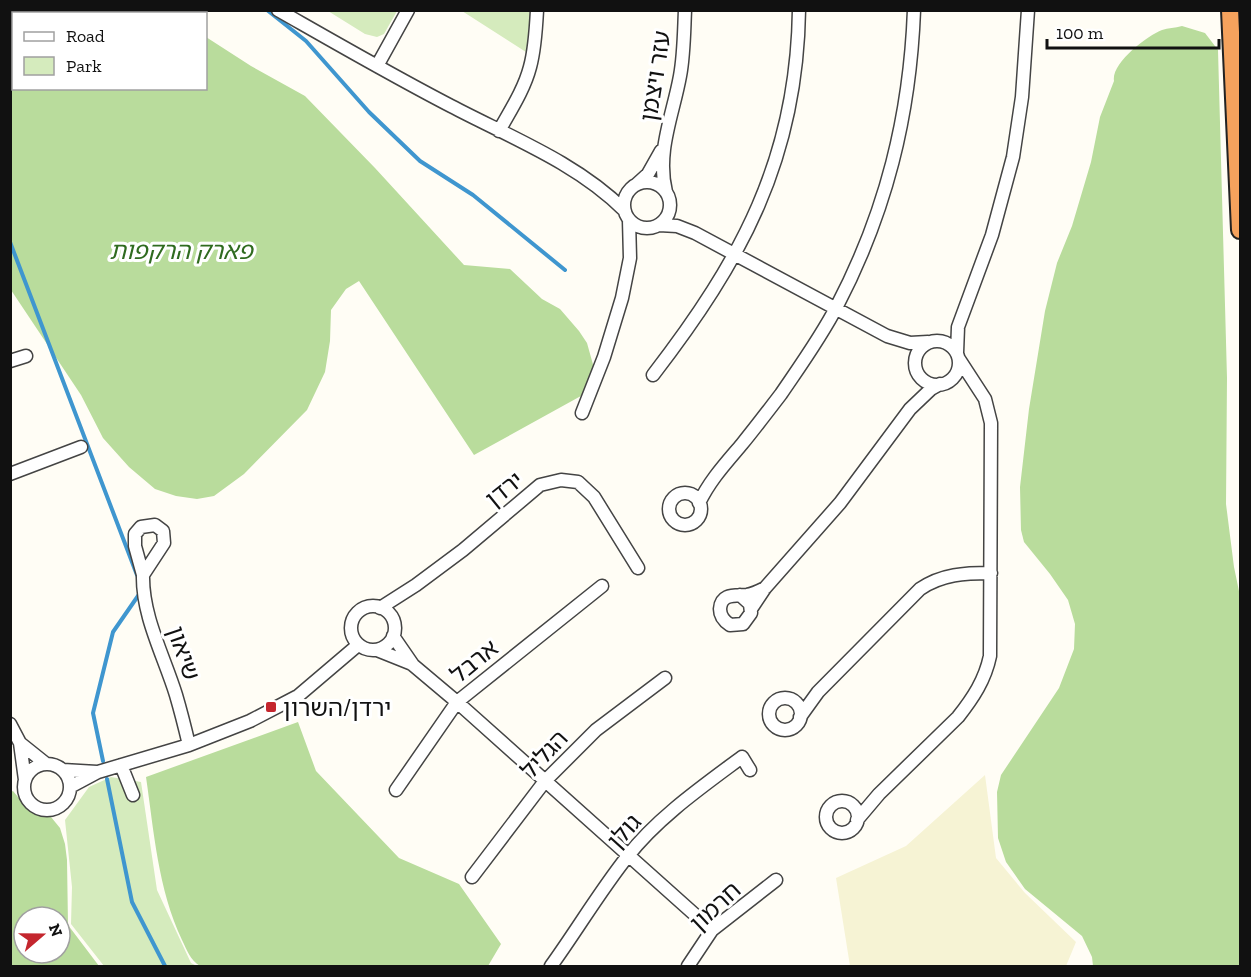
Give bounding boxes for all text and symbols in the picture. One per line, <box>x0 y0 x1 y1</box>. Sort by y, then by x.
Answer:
legend <box>12 12 207 90</box>
scale bar <box>1047 12 1220 50</box>
text: 100 m <box>1056 22 1104 44</box>
text: Road <box>66 25 105 47</box>
street label: עזר ויצמן <box>634 29 676 123</box>
text: Park <box>66 55 102 77</box>
park label: פארק הרקפות <box>109 236 254 265</box>
street label: ירדן <box>479 465 529 513</box>
street label: שיאון <box>161 622 207 684</box>
street label: ארבל <box>444 633 504 689</box>
place label: ירדן/השרון <box>283 693 391 722</box>
marker: ירדן/השרון <box>264 700 278 714</box>
street label: הגליל <box>514 724 574 784</box>
street label: גולן <box>601 808 647 854</box>
street label: חרמון <box>683 875 747 937</box>
north arrow <box>12 905 72 965</box>
text: N <box>45 921 67 939</box>

